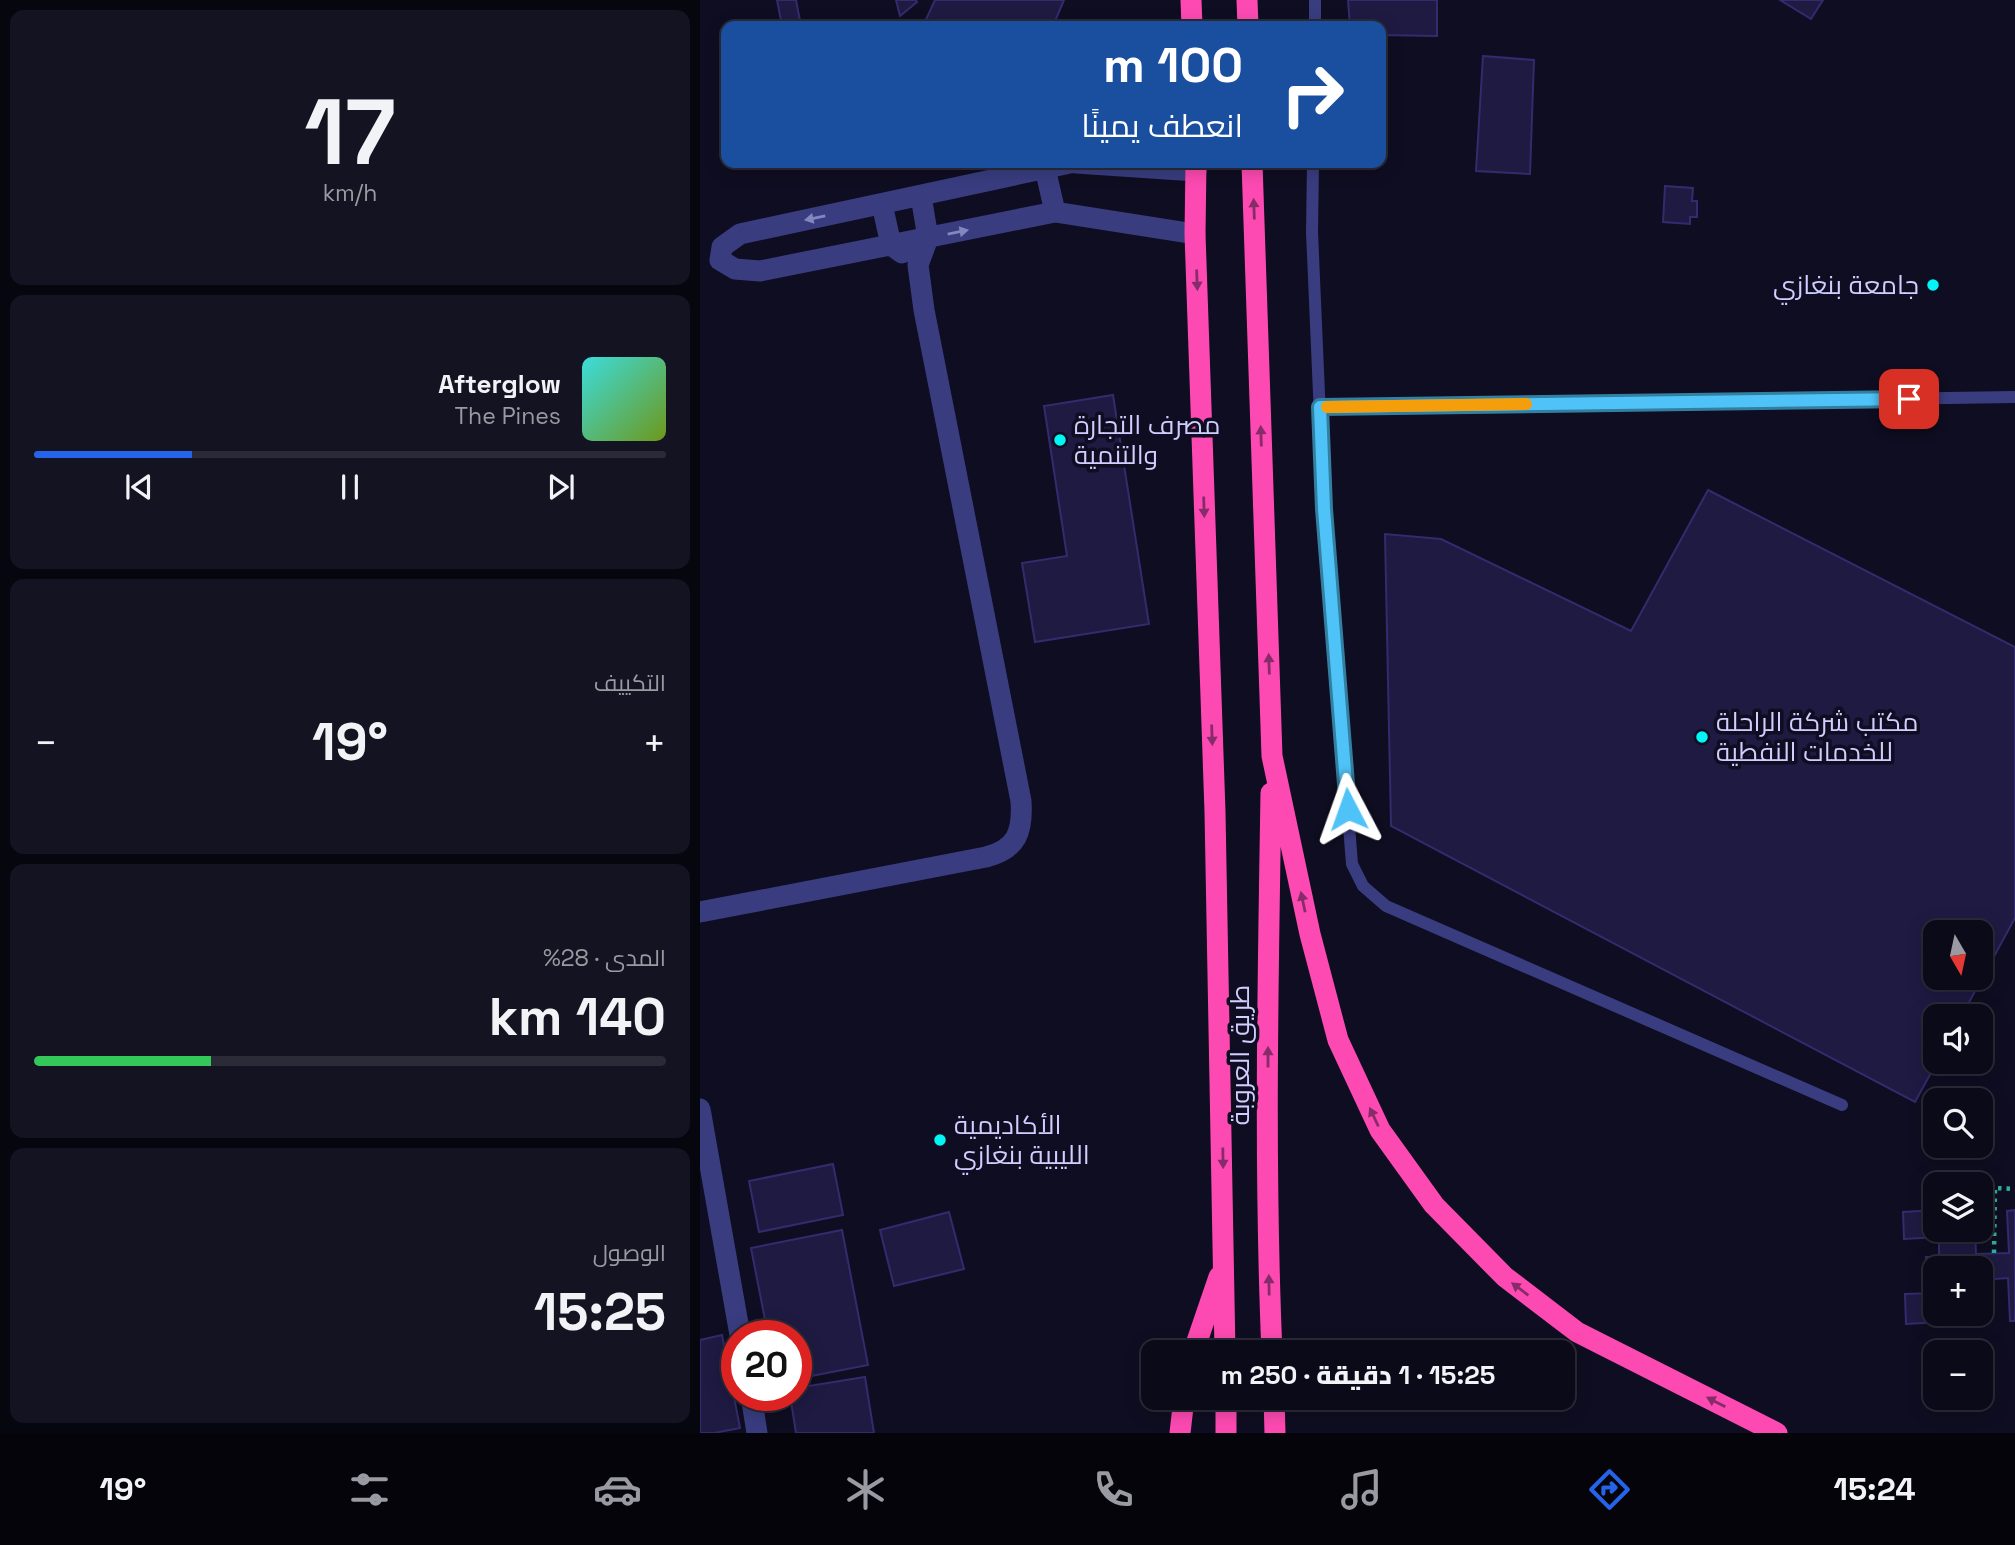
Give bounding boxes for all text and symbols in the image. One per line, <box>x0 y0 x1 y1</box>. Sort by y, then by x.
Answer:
text: 100 m <box>1103 34 1243 96</box>
icon: right <box>1267 49 1358 140</box>
text: 17 <box>304 74 396 191</box>
text: انعطف يمينًا <box>1081 106 1243 146</box>
text: km/h <box>323 178 377 208</box>
one-way arrow <box>1248 198 1259 220</box>
one-way arrow <box>804 213 826 224</box>
one-way arrow <box>947 226 969 237</box>
place label: جامعة بنغازي <box>1773 268 1919 305</box>
one-way arrow <box>1191 269 1202 291</box>
marker: جامعة بنغازي <box>1925 277 1941 293</box>
text: Afterglow <box>438 367 561 401</box>
pin <box>1879 369 1939 429</box>
icon: arrive <box>1890 380 1928 418</box>
text: The Pines <box>455 401 561 431</box>
place label: مصرف التجارة والتنمية <box>1074 408 1220 472</box>
one-way arrow <box>1255 425 1267 447</box>
marker: مصرف التجارة والتنمية <box>1052 432 1068 448</box>
icon: previous <box>120 468 158 506</box>
icon: pause <box>331 468 369 506</box>
icon: next <box>542 468 580 506</box>
one-way arrow <box>1199 497 1210 519</box>
one-way arrow <box>1263 652 1274 674</box>
text: التكييف <box>594 668 666 698</box>
place label: مكتب شركة الراحلة للخدمات النفطية <box>1716 705 1919 769</box>
text: 19° <box>312 709 388 775</box>
text: − <box>34 719 58 767</box>
text: + <box>642 719 666 767</box>
one-way arrow <box>1207 724 1218 746</box>
marker: مكتب شركة الراحلة للخدمات النفطية <box>1694 729 1710 745</box>
position arrow <box>1311 772 1385 846</box>
one-way arrow <box>1297 891 1308 913</box>
north arrow <box>1923 920 1993 990</box>
map controls <box>1923 920 1993 1410</box>
text: المدى · 28% <box>543 943 666 973</box>
text: 140 km <box>489 984 666 1050</box>
street label: طريق العروبة <box>1223 985 1257 1125</box>
button: sound <box>1923 1004 1993 1074</box>
one-way arrow <box>1262 1046 1274 1068</box>
button: search <box>1923 1088 1993 1158</box>
one-way arrow <box>1368 1107 1379 1127</box>
place label: الأكاديمية الليبية بنغازي <box>954 1108 1090 1175</box>
marker: الأكاديمية الليبية بنغازي <box>932 1132 948 1148</box>
one-way arrow <box>1217 1147 1228 1169</box>
button: layers <box>1923 1172 1993 1242</box>
text: الوصول <box>593 1238 666 1268</box>
button: + <box>1923 1256 1993 1326</box>
one-way arrow <box>1263 1273 1275 1295</box>
text: 15:25 <box>534 1279 666 1345</box>
one-way arrow <box>1511 1282 1529 1296</box>
speed limit sign: 20 <box>721 1320 812 1411</box>
button: − <box>1923 1340 1993 1410</box>
text: 15:25 · 1 دقيقة · 250 m <box>1221 1358 1495 1392</box>
one-way arrow <box>1706 1397 1726 1409</box>
icon: filters <box>345 1465 394 1514</box>
icon: car <box>593 1465 642 1514</box>
icon: climate <box>841 1465 890 1514</box>
icon: phone <box>1089 1465 1138 1514</box>
icon: music <box>1337 1465 1386 1514</box>
icon: directions <box>1585 1465 1634 1514</box>
text: 19° <box>100 1469 146 1509</box>
text: 15:24 <box>1833 1469 1916 1509</box>

